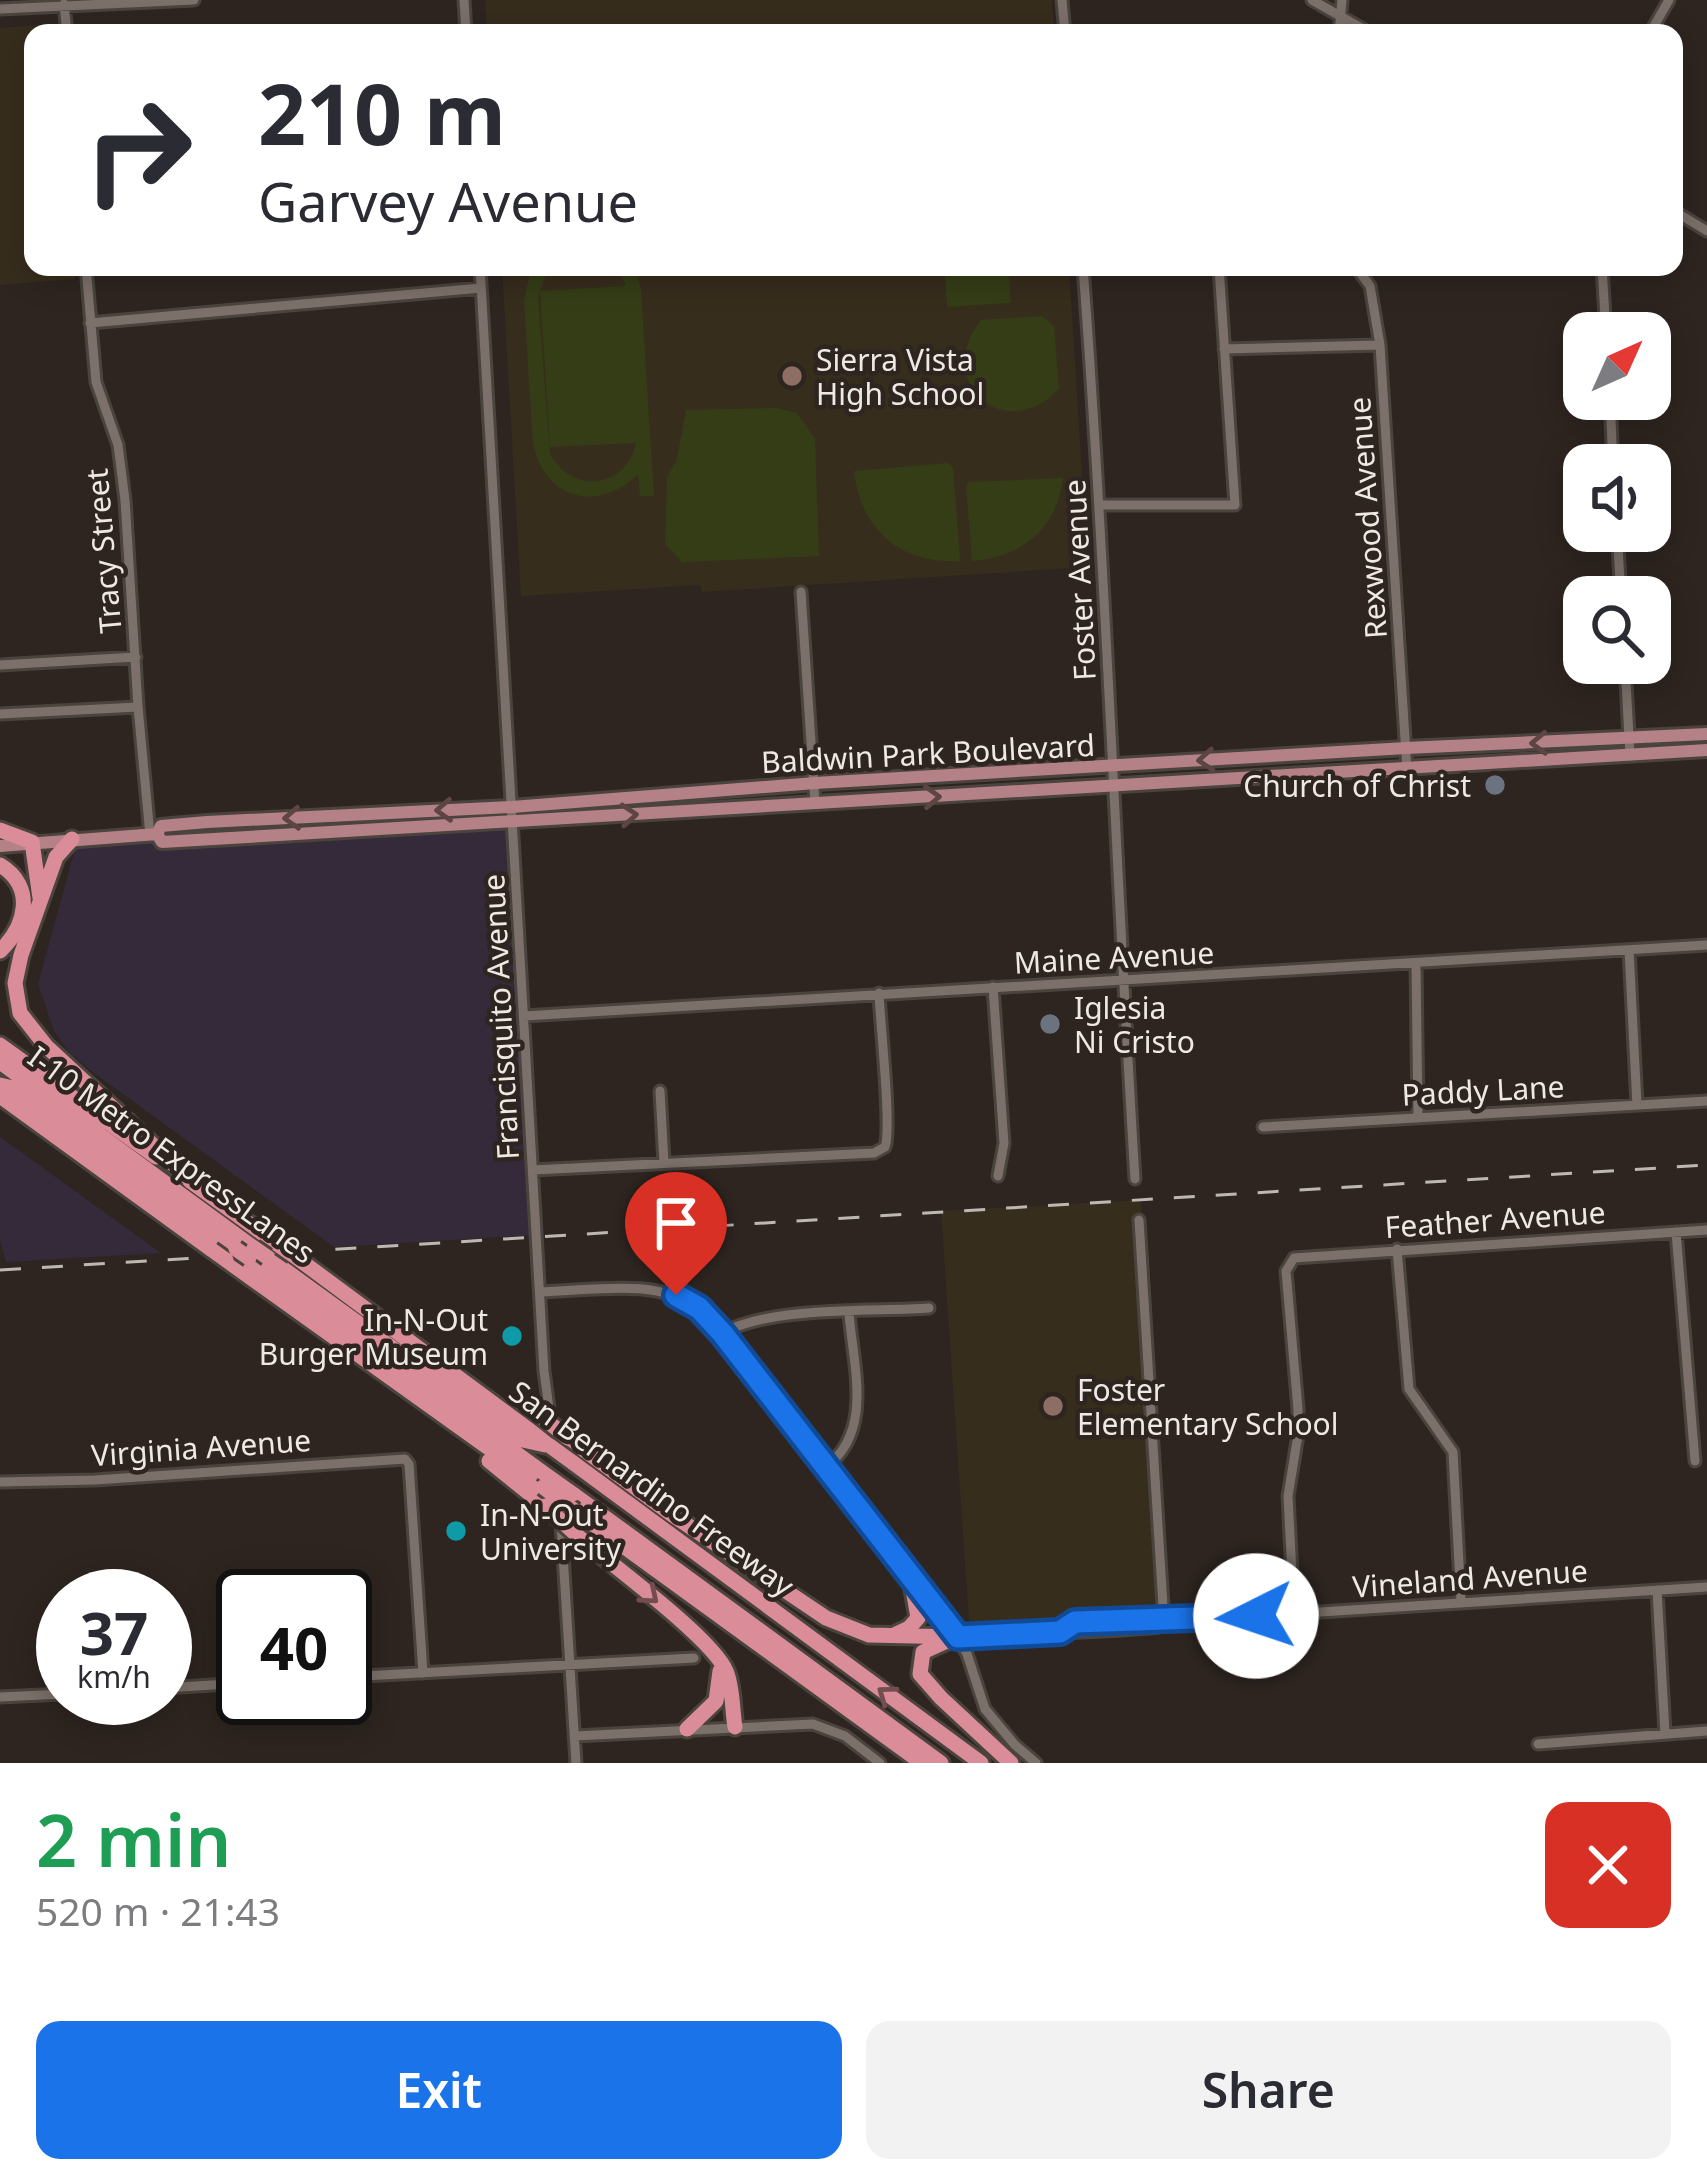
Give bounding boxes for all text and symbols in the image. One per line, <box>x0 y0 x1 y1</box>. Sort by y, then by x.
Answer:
text: 210 m <box>258 55 506 170</box>
icon: right <box>60 72 216 228</box>
text: Garvey Avenue <box>258 164 638 238</box>
north arrow <box>1563 312 1671 420</box>
map controls <box>1563 312 1671 684</box>
place label: Sierra Vista High School <box>816 339 984 414</box>
marker: Sierra Vista High School <box>779 363 805 389</box>
street label: Rexwood Avenue <box>1338 396 1396 640</box>
button: sound <box>1563 444 1671 552</box>
street label: Tracy Street <box>75 467 131 635</box>
street label: Foster Avenue <box>1053 478 1105 682</box>
button: search <box>1563 576 1671 684</box>
street label: Baldwin Park Boulevard <box>760 724 1096 782</box>
one-way arrow <box>1529 730 1548 756</box>
one-way arrow <box>1196 747 1215 773</box>
place label: Church of Christ <box>1243 765 1471 806</box>
marker: Church of Christ <box>1482 772 1508 798</box>
one-way arrow <box>923 784 942 810</box>
one-way arrow <box>434 797 453 823</box>
one-way arrow <box>620 803 639 829</box>
one-way arrow <box>282 805 301 831</box>
street label: Francisquito Avenue <box>472 873 528 1161</box>
street label: Maine Avenue <box>1013 931 1215 983</box>
place label: Iglesia Ni Cristo <box>1074 987 1195 1062</box>
marker: Iglesia Ni Cristo <box>1037 1011 1063 1037</box>
street label: I-10 Metro ExpressLanes <box>20 1036 324 1272</box>
street label: Paddy Lane <box>1401 1065 1565 1115</box>
pin <box>625 1172 727 1295</box>
icon: arrive <box>643 1190 709 1256</box>
street label: Feather Avenue <box>1383 1191 1607 1247</box>
place label: In-N-Out Burger Museum <box>259 1299 488 1374</box>
marker: In-N-Out Burger Museum <box>499 1323 525 1349</box>
place label: Foster Elementary School <box>1077 1369 1338 1444</box>
street label: San Bernardino Freeway <box>501 1371 803 1606</box>
marker: Foster Elementary School <box>1040 1393 1066 1419</box>
street label: Virginia Avenue <box>90 1419 312 1475</box>
place label: In-N-Out University <box>480 1494 622 1569</box>
marker: In-N-Out University <box>443 1518 469 1544</box>
street label: Vineland Avenue <box>1351 1549 1589 1607</box>
position arrow <box>1193 1553 1319 1679</box>
speed limit sign: 40 <box>216 1569 372 1725</box>
one-way arrow <box>636 1581 658 1603</box>
text: 37 <box>80 1591 148 1673</box>
text: km/h <box>77 1656 151 1697</box>
one-way arrow <box>878 1687 899 1709</box>
text: 2 min <box>36 1790 231 1888</box>
button: close <box>1545 1802 1671 1928</box>
text: 520 m · 21:43 <box>36 1884 280 1937</box>
button: Exit <box>36 2021 842 2159</box>
button: Share <box>866 2021 1671 2159</box>

